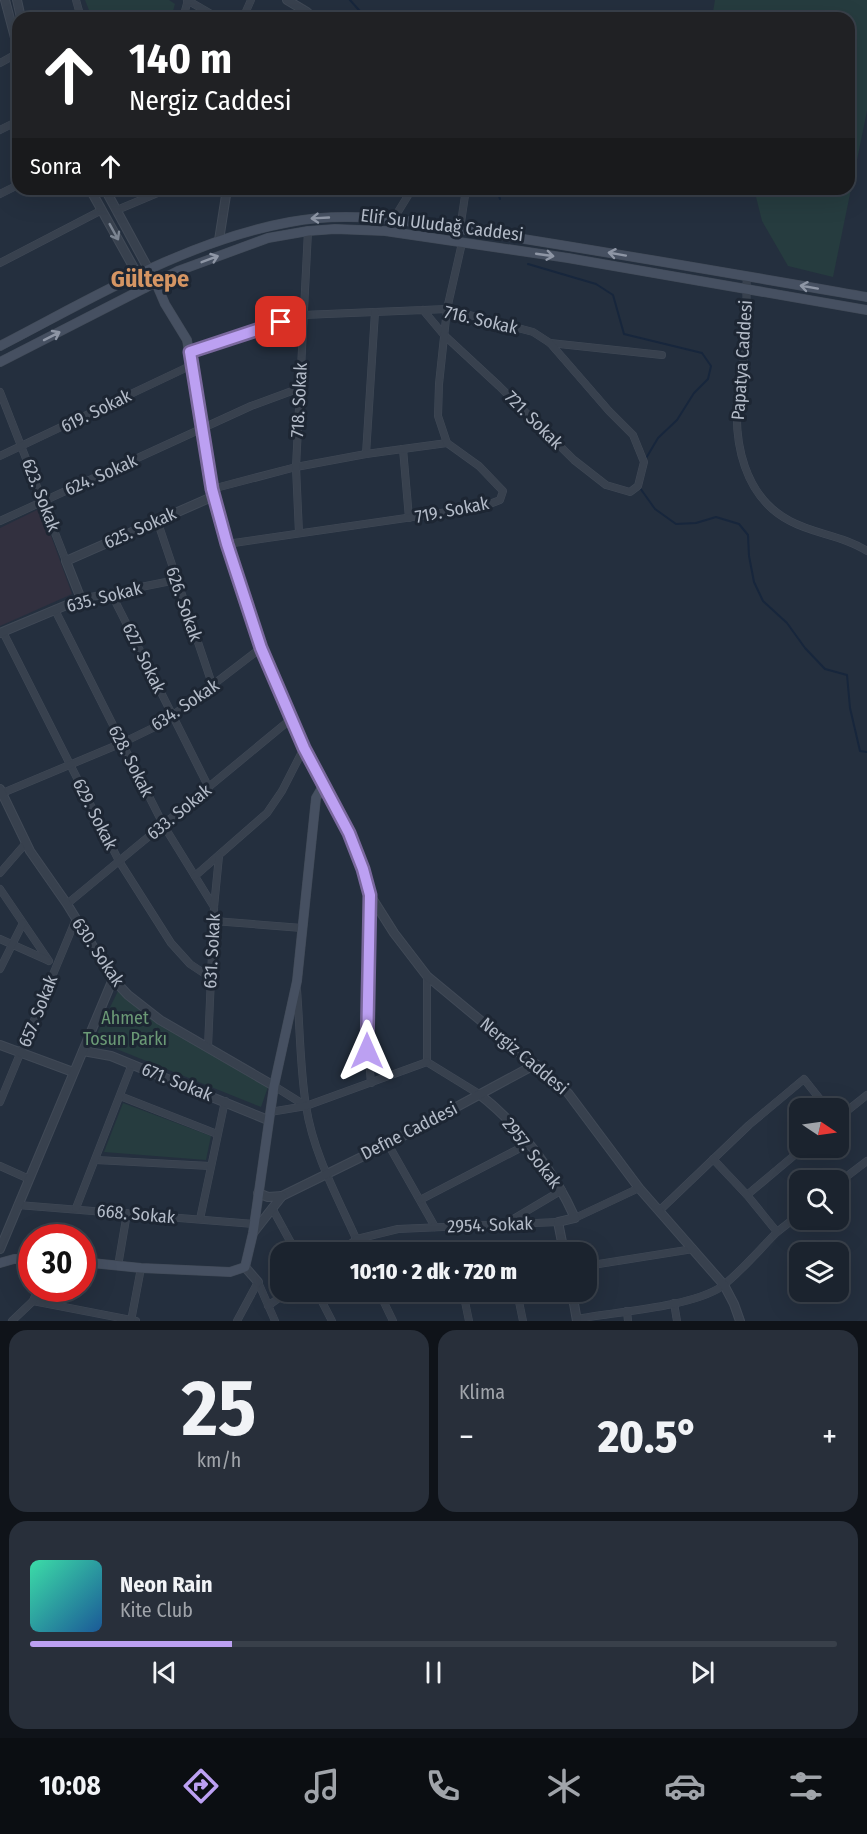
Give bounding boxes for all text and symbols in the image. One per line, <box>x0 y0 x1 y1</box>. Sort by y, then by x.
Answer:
text: 140 m <box>129 34 232 84</box>
icon: ahead <box>30 36 108 114</box>
text: Nergiz Caddesi <box>129 85 292 117</box>
icon: ahead <box>94 150 127 183</box>
text: Sonra <box>30 153 82 180</box>
street label: Elif Su Uludağ Caddesi <box>359 204 525 246</box>
one-way arrow <box>310 213 330 224</box>
one-way arrow <box>109 222 120 240</box>
one-way arrow <box>608 248 628 259</box>
one-way arrow <box>535 249 555 260</box>
one-way arrow <box>200 253 218 264</box>
district label: Gültepe <box>111 265 189 293</box>
one-way arrow <box>800 281 820 292</box>
pin <box>255 296 306 347</box>
street label: Papatya Caddesi <box>727 299 757 421</box>
street label: 716. Sokak <box>442 301 520 339</box>
icon: arrive <box>264 305 297 338</box>
one-way arrow <box>43 329 61 341</box>
street label: 718. Sokak <box>286 361 312 438</box>
street label: 619. Sokak <box>57 384 135 437</box>
street label: 721. Sokak <box>500 386 568 454</box>
street label: 624. Sokak <box>61 449 141 501</box>
street label: 623. Sokak <box>17 455 65 535</box>
street label: 719. Sokak <box>413 492 491 528</box>
street label: 625. Sokak <box>100 502 180 554</box>
street label: 626. Sokak <box>161 564 207 645</box>
street label: 635. Sokak <box>64 577 145 617</box>
street label: 627. Sokak <box>118 619 171 697</box>
street label: 634. Sokak <box>147 674 224 736</box>
street label: 628. Sokak <box>104 721 159 801</box>
street label: 629. Sokak <box>68 775 123 854</box>
street label: 633. Sokak <box>142 779 216 845</box>
street label: 631. Sokak <box>199 912 225 989</box>
street label: 630. Sokak <box>67 913 129 991</box>
street label: 657. Sokak <box>14 971 63 1050</box>
park label: Ahmet Tosun Parkı <box>83 1007 167 1050</box>
street label: Nergiz Caddesi <box>475 1013 573 1099</box>
position arrow <box>335 1019 399 1083</box>
street label: 671. Sokak <box>138 1058 216 1106</box>
street label: Defne Caddesi <box>357 1097 461 1165</box>
north arrow <box>789 1098 849 1158</box>
map controls <box>789 1098 849 1302</box>
street label: 2957. Sokak <box>498 1113 567 1193</box>
button: search <box>789 1170 849 1230</box>
street label: 668. Sokak <box>96 1200 177 1228</box>
street label: 2954. Sokak <box>447 1212 534 1237</box>
speed limit sign: 30 <box>18 1224 96 1302</box>
button: layers <box>789 1242 849 1302</box>
text: 10:10 · 2 dk · 720 m <box>350 1258 517 1285</box>
text: 25 <box>182 1362 256 1456</box>
text: Klima <box>459 1380 505 1404</box>
text: 20.5° <box>598 1410 698 1464</box>
text: − <box>459 1417 474 1457</box>
text: + <box>822 1417 837 1457</box>
text: km/h <box>197 1448 241 1472</box>
text: Neon Rain <box>120 1571 213 1598</box>
text: Kite Club <box>120 1598 193 1622</box>
icon: previous <box>148 1656 181 1689</box>
icon: pause <box>417 1656 450 1689</box>
icon: next <box>686 1656 719 1689</box>
icon: directions <box>180 1765 222 1807</box>
icon: music <box>301 1765 343 1807</box>
icon: phone <box>422 1765 464 1807</box>
icon: climate <box>543 1765 585 1807</box>
icon: car <box>664 1765 706 1807</box>
icon: filters <box>785 1765 827 1807</box>
text: 10:08 <box>40 1770 101 1802</box>

